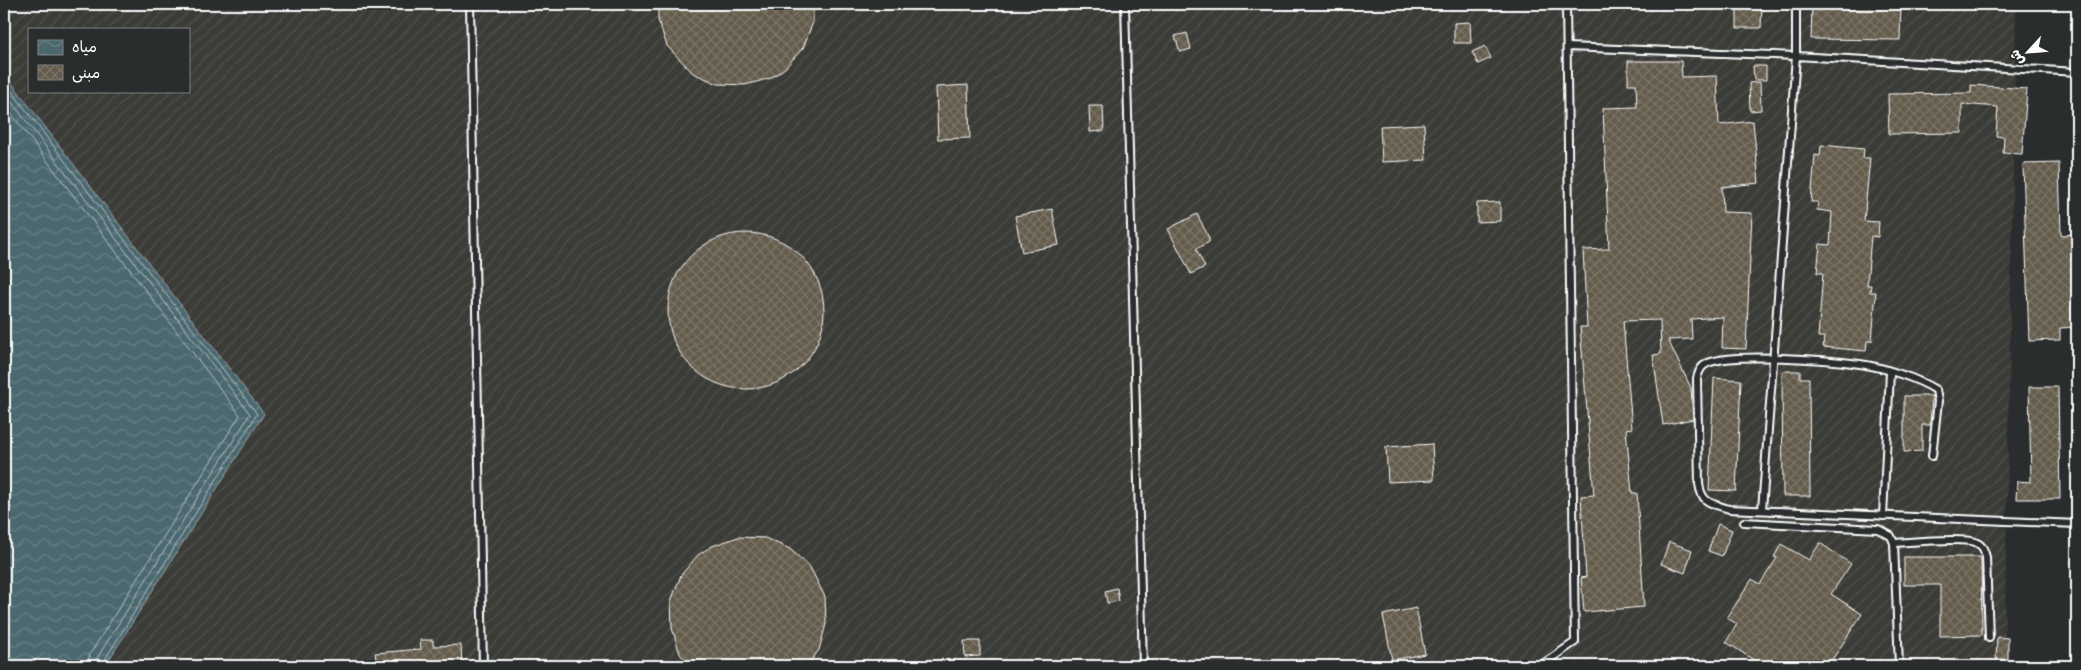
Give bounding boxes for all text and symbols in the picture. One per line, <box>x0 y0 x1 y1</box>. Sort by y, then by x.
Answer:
legend <box>28 28 190 92</box>
north arrow <box>2004 28 2054 78</box>
text: مياه <box>72 36 97 57</box>
text: ش <box>2004 47 2028 69</box>
text: مبنى <box>72 62 100 83</box>

